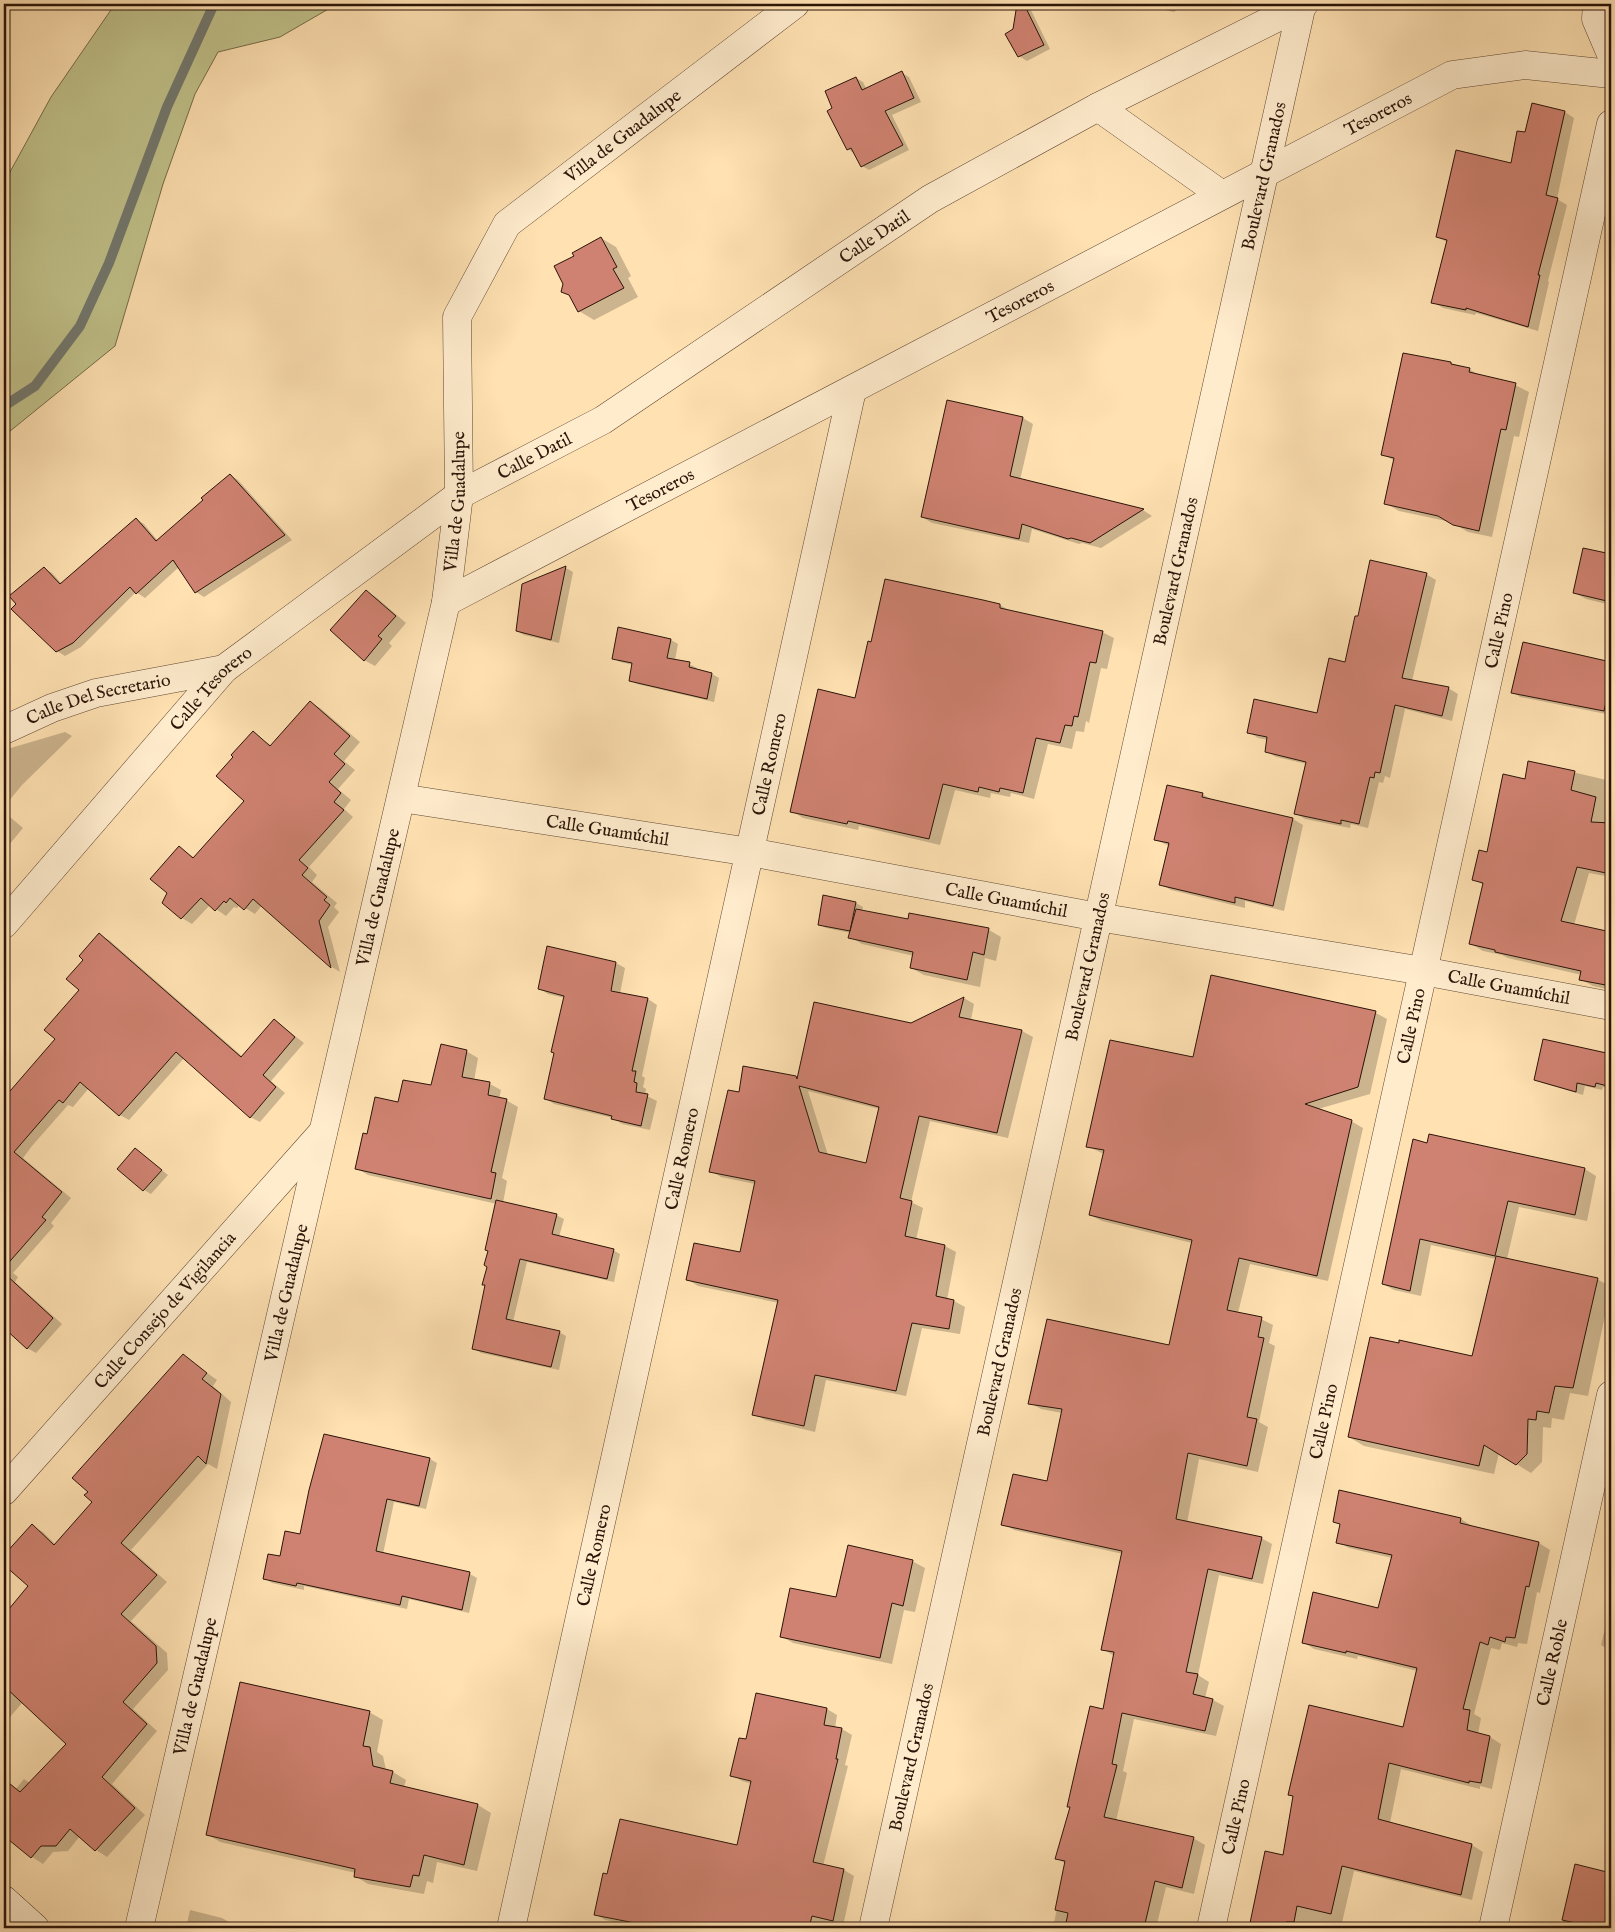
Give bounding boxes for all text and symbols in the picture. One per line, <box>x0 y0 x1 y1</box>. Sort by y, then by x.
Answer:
street label: Villa de Guadalupe <box>560 85 687 189</box>
street label: Tesoreros <box>1341 88 1416 142</box>
street label: Boulevard Granados <box>1237 100 1293 253</box>
street label: Calle Datil <box>835 206 915 270</box>
street label: Tesoreros <box>983 275 1059 330</box>
street label: Calle Datil <box>494 428 576 486</box>
street label: Villa de Guadalupe <box>440 431 472 574</box>
street label: Tesoreros <box>623 464 699 518</box>
street label: Boulevard Granados <box>1149 495 1205 648</box>
street label: Calle Pino <box>1481 590 1520 671</box>
street label: Calle Tesorero <box>166 642 258 736</box>
street label: Calle Del Secretario <box>23 669 173 731</box>
street label: Calle Romero <box>748 711 793 818</box>
street label: Calle Guamúchil <box>544 811 671 852</box>
street label: Villa de Guadalupe <box>352 826 406 970</box>
street label: Calle Guamúchil <box>943 879 1069 924</box>
street label: Boulevard Granados <box>1061 890 1117 1043</box>
street label: Calle Guamúchil <box>1445 966 1572 1011</box>
street label: Calle Pino <box>1393 986 1432 1066</box>
street label: Calle Romero <box>661 1105 706 1212</box>
street label: Villa de Guadalupe <box>260 1222 315 1365</box>
street label: Calle Consejo de Vigilancia <box>90 1227 242 1395</box>
street label: Boulevard Granados <box>973 1286 1028 1439</box>
street label: Calle Pino <box>1305 1381 1344 1462</box>
street label: Calle Romero <box>573 1502 618 1609</box>
street label: Villa de Guadalupe <box>169 1615 224 1759</box>
street label: Calle Roble <box>1532 1617 1574 1708</box>
street label: Boulevard Granados <box>885 1681 940 1834</box>
street label: Calle Pino <box>1218 1777 1257 1857</box>

